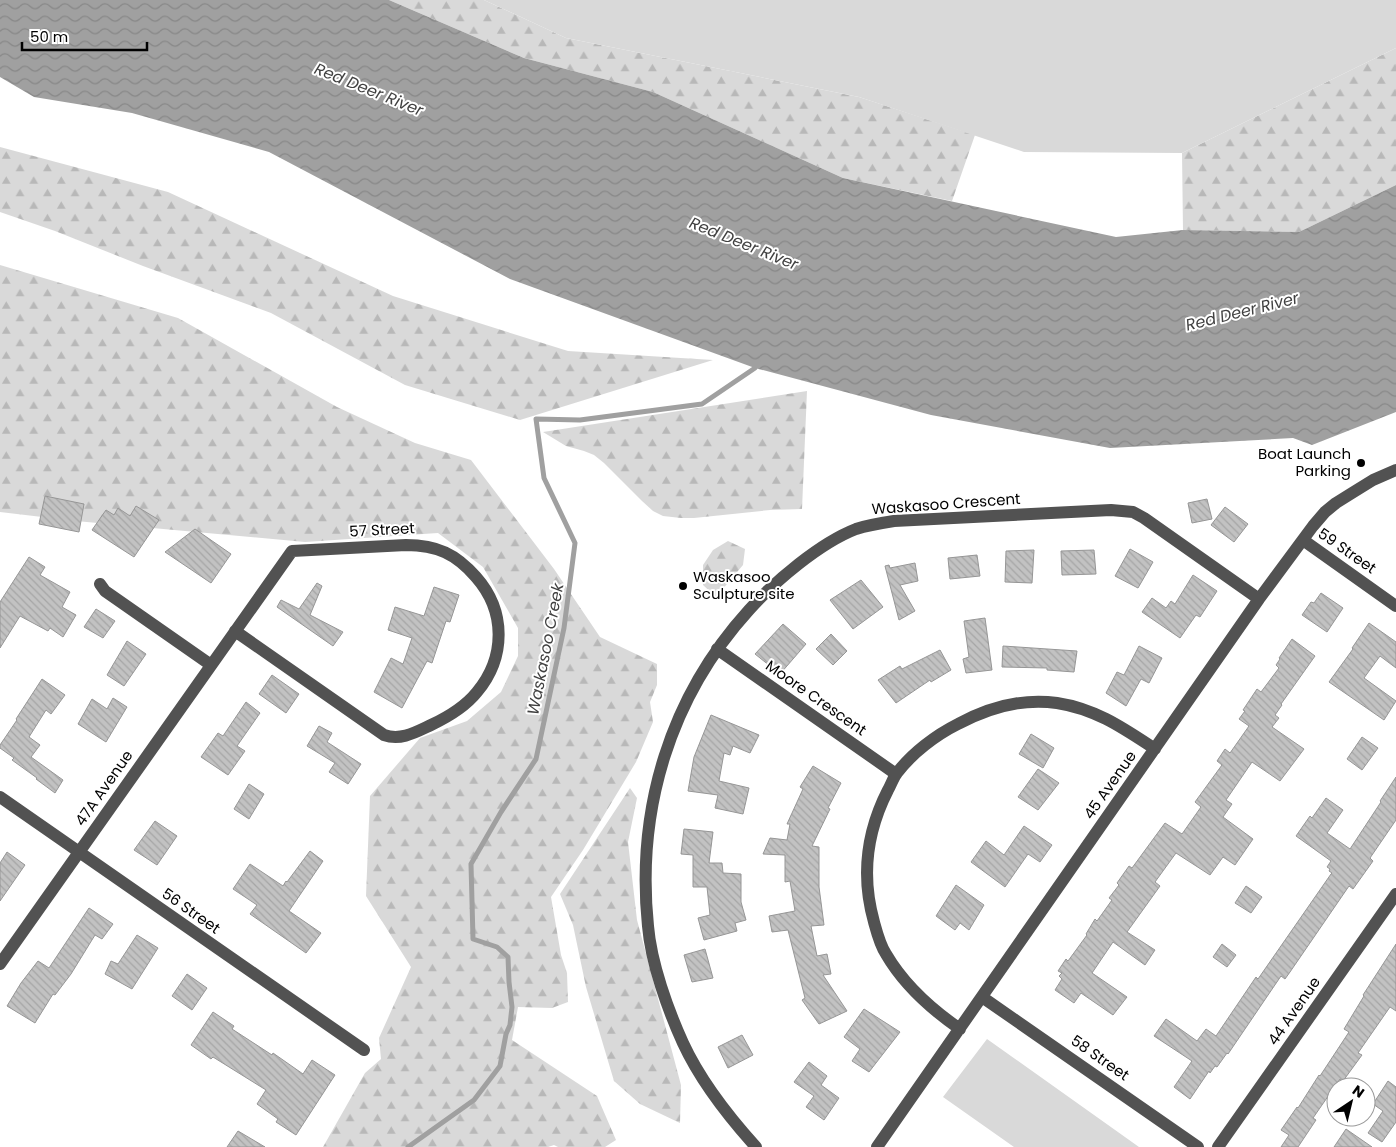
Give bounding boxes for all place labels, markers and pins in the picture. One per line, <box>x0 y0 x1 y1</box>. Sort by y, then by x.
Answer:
place label: Boat Launch Parking <box>1258 443 1351 481</box>
marker: Boat Launch Parking <box>1355 457 1367 469</box>
place label: Waskasoo Sculpture site <box>693 566 795 604</box>
marker: Waskasoo Sculpture site <box>677 580 689 592</box>

